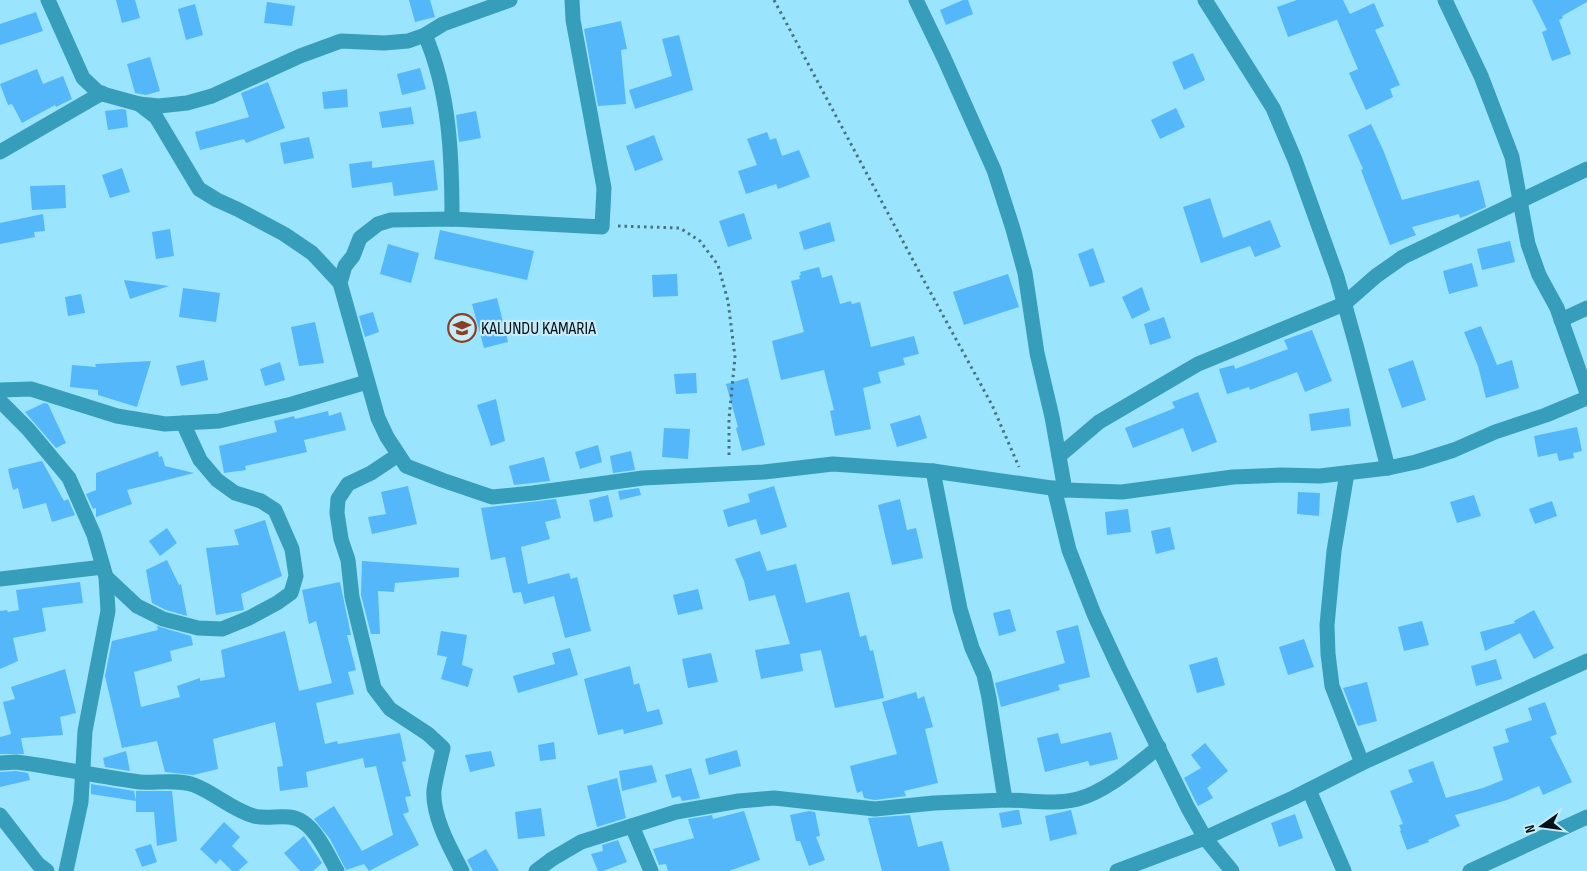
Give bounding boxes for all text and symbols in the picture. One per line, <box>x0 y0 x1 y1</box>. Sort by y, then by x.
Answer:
school or university icon: KALUNDU KAMARIA <box>447 313 477 343</box>
place label: KALUNDU KAMARIA <box>481 318 596 339</box>
north arrow <box>1517 801 1567 851</box>
text: N <box>1521 823 1539 835</box>

